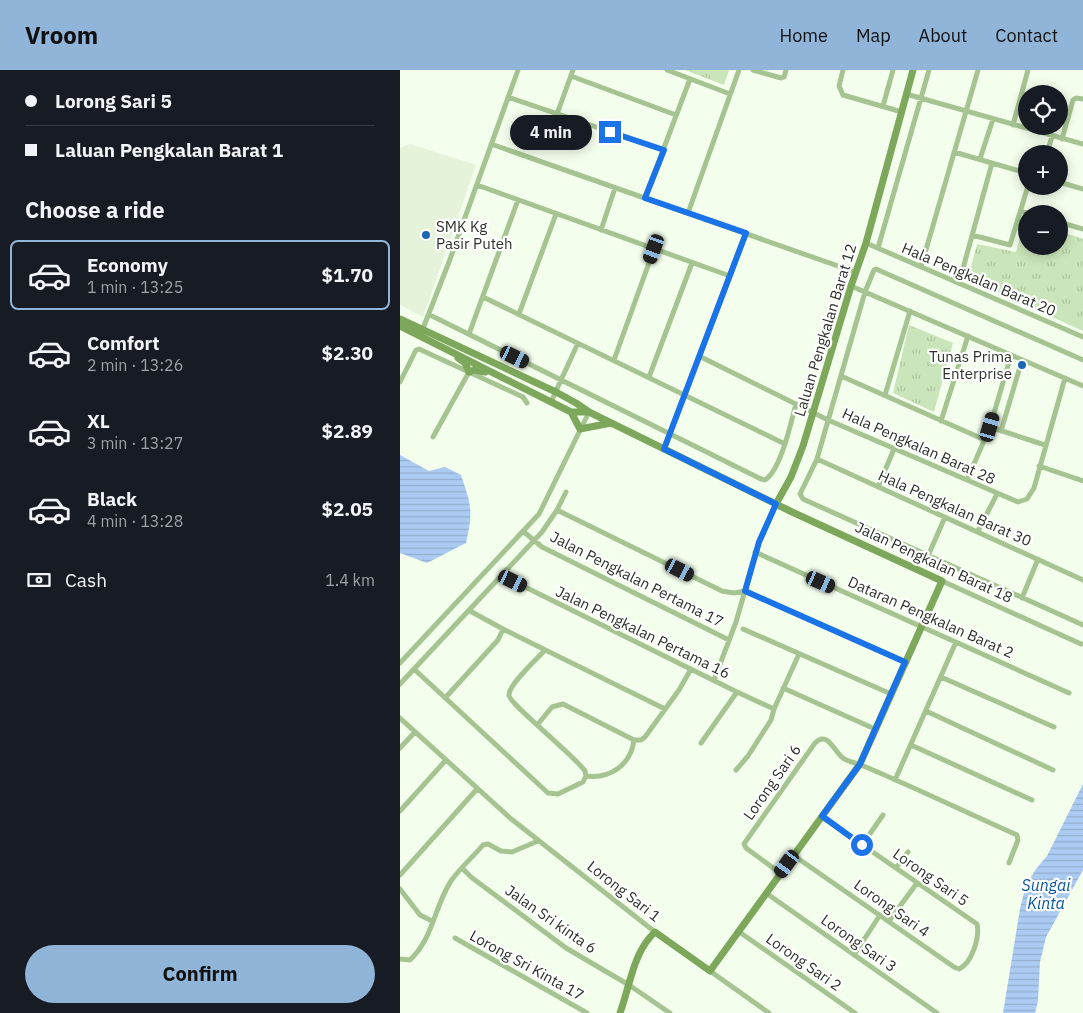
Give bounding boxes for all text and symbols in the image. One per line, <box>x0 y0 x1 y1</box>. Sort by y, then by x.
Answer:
text: Vroom <box>25 19 98 51</box>
text: Home <box>780 24 828 47</box>
text: Map <box>856 24 891 47</box>
text: About <box>919 24 967 47</box>
text: Contact <box>995 24 1058 47</box>
map controls <box>1018 85 1068 255</box>
button: locate <box>1018 85 1068 135</box>
text: Lorong Sari 5 <box>55 89 172 113</box>
callout: 4 min <box>510 114 592 150</box>
route end <box>599 121 621 143</box>
text: 4 min <box>530 122 572 142</box>
text: Laluan Pengkalan Barat 1 <box>55 138 283 162</box>
button: + <box>1018 145 1068 195</box>
text: Choose a ride <box>25 195 165 224</box>
button: − <box>1018 205 1068 255</box>
place label: SMK Kg Pasir Puteh <box>436 217 513 253</box>
marker: SMK Kg Pasir Puteh <box>420 229 432 241</box>
car <box>641 232 666 266</box>
street label: Hala Pengkalan Barat 20 <box>899 238 1059 320</box>
street label: Laluan Pengkalan Barat 12 <box>790 241 860 419</box>
icon: car <box>27 253 72 298</box>
text: Economy <box>87 253 168 277</box>
text: $1.70 <box>321 263 373 287</box>
text: 1 min · 13:25 <box>87 277 183 297</box>
icon: car <box>27 331 72 376</box>
text: Comfort <box>87 331 160 355</box>
text: $2.30 <box>321 341 373 365</box>
car <box>498 344 531 370</box>
place label: Tunas Prima Enterprise <box>929 347 1012 383</box>
text: 2 min · 13:26 <box>87 355 183 375</box>
marker: Tunas Prima Enterprise <box>1016 359 1028 371</box>
street label: Hala Pengkalan Barat 28 <box>839 404 999 488</box>
icon: car <box>27 409 72 454</box>
text: XL <box>87 409 110 433</box>
car <box>978 411 1001 443</box>
text: $2.89 <box>321 419 373 443</box>
text: 3 min · 13:27 <box>87 433 183 453</box>
street label: Hala Pengkalan Barat 30 <box>875 466 1035 550</box>
icon: car <box>27 487 72 532</box>
text: Black <box>87 487 137 511</box>
text: $2.05 <box>321 497 373 521</box>
text: 4 min · 13:28 <box>87 511 183 531</box>
street label: Jalan Pengkalan Barat 18 <box>852 517 1016 607</box>
street label: Jalan Pengkalan Pertama 17 <box>547 527 727 631</box>
car <box>663 557 696 583</box>
icon: cash <box>25 566 53 594</box>
text: Cash <box>65 568 107 592</box>
car <box>496 568 529 594</box>
car <box>804 569 837 595</box>
text: 1.4 km <box>325 570 375 590</box>
street label: Dataran Pengkalan Barat 2 <box>845 572 1017 662</box>
street label: Jalan Pengkalan Pertama 16 <box>553 581 733 683</box>
street label: Lorong Sari 6 <box>739 740 805 824</box>
route start <box>851 834 873 856</box>
street label: Lorong Sari 5 <box>889 844 973 910</box>
car <box>772 847 801 881</box>
street label: Lorong Sari 1 <box>583 856 665 926</box>
street label: Lorong Sari 4 <box>850 875 934 941</box>
water label: Sungai Kinta <box>1022 875 1071 913</box>
street label: Jalan Sri kinta 6 <box>502 880 600 958</box>
street label: Lorong Sari 3 <box>817 910 901 976</box>
street label: Lorong Sri Kinta 17 <box>467 926 587 1004</box>
street label: Lorong Sari 2 <box>762 929 846 995</box>
button: Confirm <box>25 945 375 1003</box>

